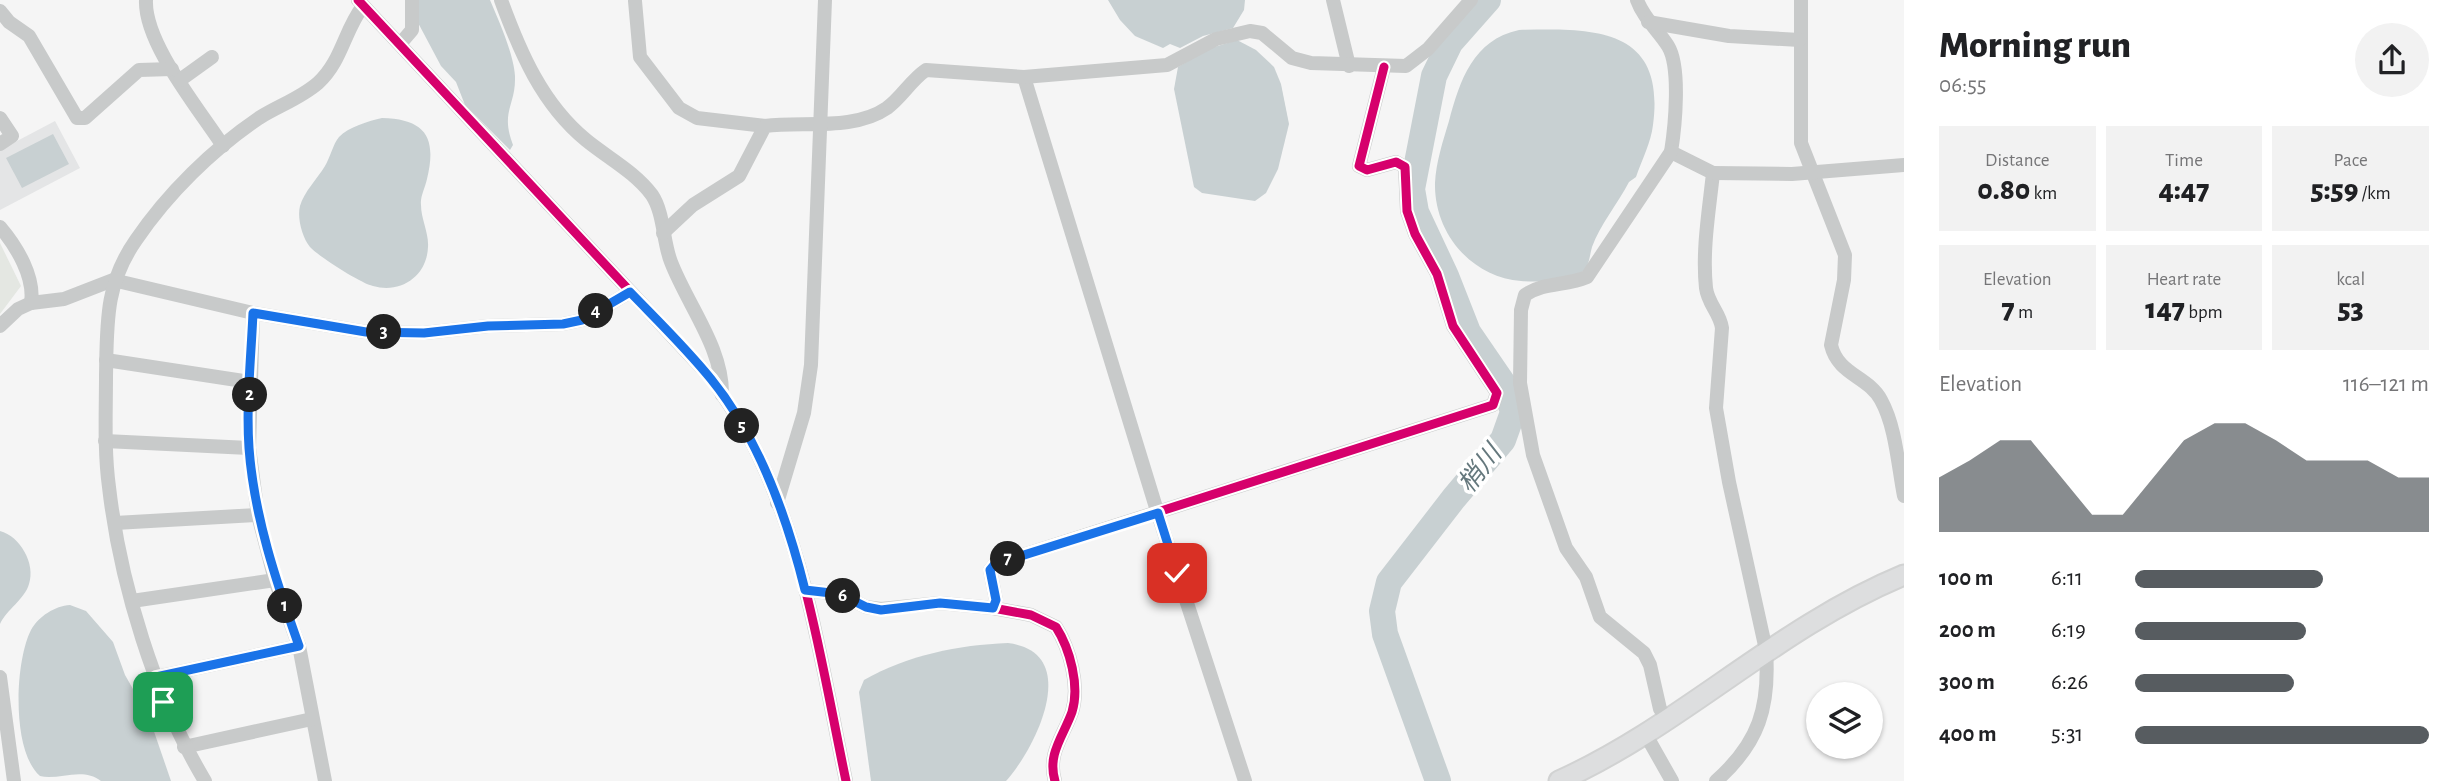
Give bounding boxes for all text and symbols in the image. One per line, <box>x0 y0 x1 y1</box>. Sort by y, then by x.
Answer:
button: share <box>2355 23 2429 97</box>
text: Morning run <box>1939 27 2131 65</box>
text: 06:55 <box>1939 74 1986 97</box>
text: Distance <box>1985 151 2050 170</box>
text: Time <box>2165 151 2203 170</box>
text: Pace <box>2334 151 2368 170</box>
text: 0.80 <box>1977 175 2030 205</box>
text: 4:47 <box>2159 175 2209 205</box>
text: 5:59 <box>2311 175 2358 205</box>
text: km <box>2030 184 2057 203</box>
text: /km <box>2358 184 2391 203</box>
text: Elevation <box>1983 270 2052 289</box>
text: Heart rate <box>2147 270 2221 289</box>
text: kcal <box>2336 270 2365 289</box>
pin: 4 <box>578 294 614 328</box>
text: 7 <box>2002 294 2015 324</box>
text: 147 <box>2145 294 2185 324</box>
text: 53 <box>2337 294 2364 324</box>
text: 4 <box>591 301 600 320</box>
text: m <box>2015 303 2033 322</box>
text: bpm <box>2185 303 2223 322</box>
pin: 3 <box>366 314 402 350</box>
text: 3 <box>379 322 388 341</box>
text: Elevation <box>1939 373 2022 396</box>
text: 116–121 m <box>2343 373 2429 396</box>
pin: 2 <box>232 378 268 412</box>
text: 2 <box>245 385 254 404</box>
pin: 5 <box>724 408 760 444</box>
text: 5 <box>737 416 746 435</box>
water label: 梢川 <box>1453 438 1508 497</box>
pin: 7 <box>990 542 1026 576</box>
pin <box>1147 543 1207 603</box>
text: 7 <box>1003 549 1012 568</box>
icon: check <box>1158 554 1196 592</box>
text: 100 m <box>1939 567 1993 590</box>
text: 6:11 <box>2051 567 2083 590</box>
pin: 6 <box>826 578 860 614</box>
text: 6 <box>838 586 847 605</box>
pin: 1 <box>268 588 302 624</box>
text: 1 <box>281 596 288 615</box>
text: 200 m <box>1939 619 1996 642</box>
text: 6:19 <box>2051 619 2086 642</box>
text: 300 m <box>1939 671 1995 694</box>
text: 6:26 <box>2051 671 2088 694</box>
pin <box>133 672 193 732</box>
map controls <box>1806 682 1883 759</box>
button: layers <box>1806 682 1883 759</box>
icon: arrive <box>144 683 182 721</box>
text: 400 m <box>1939 723 1997 746</box>
text: 5:31 <box>2051 723 2083 746</box>

